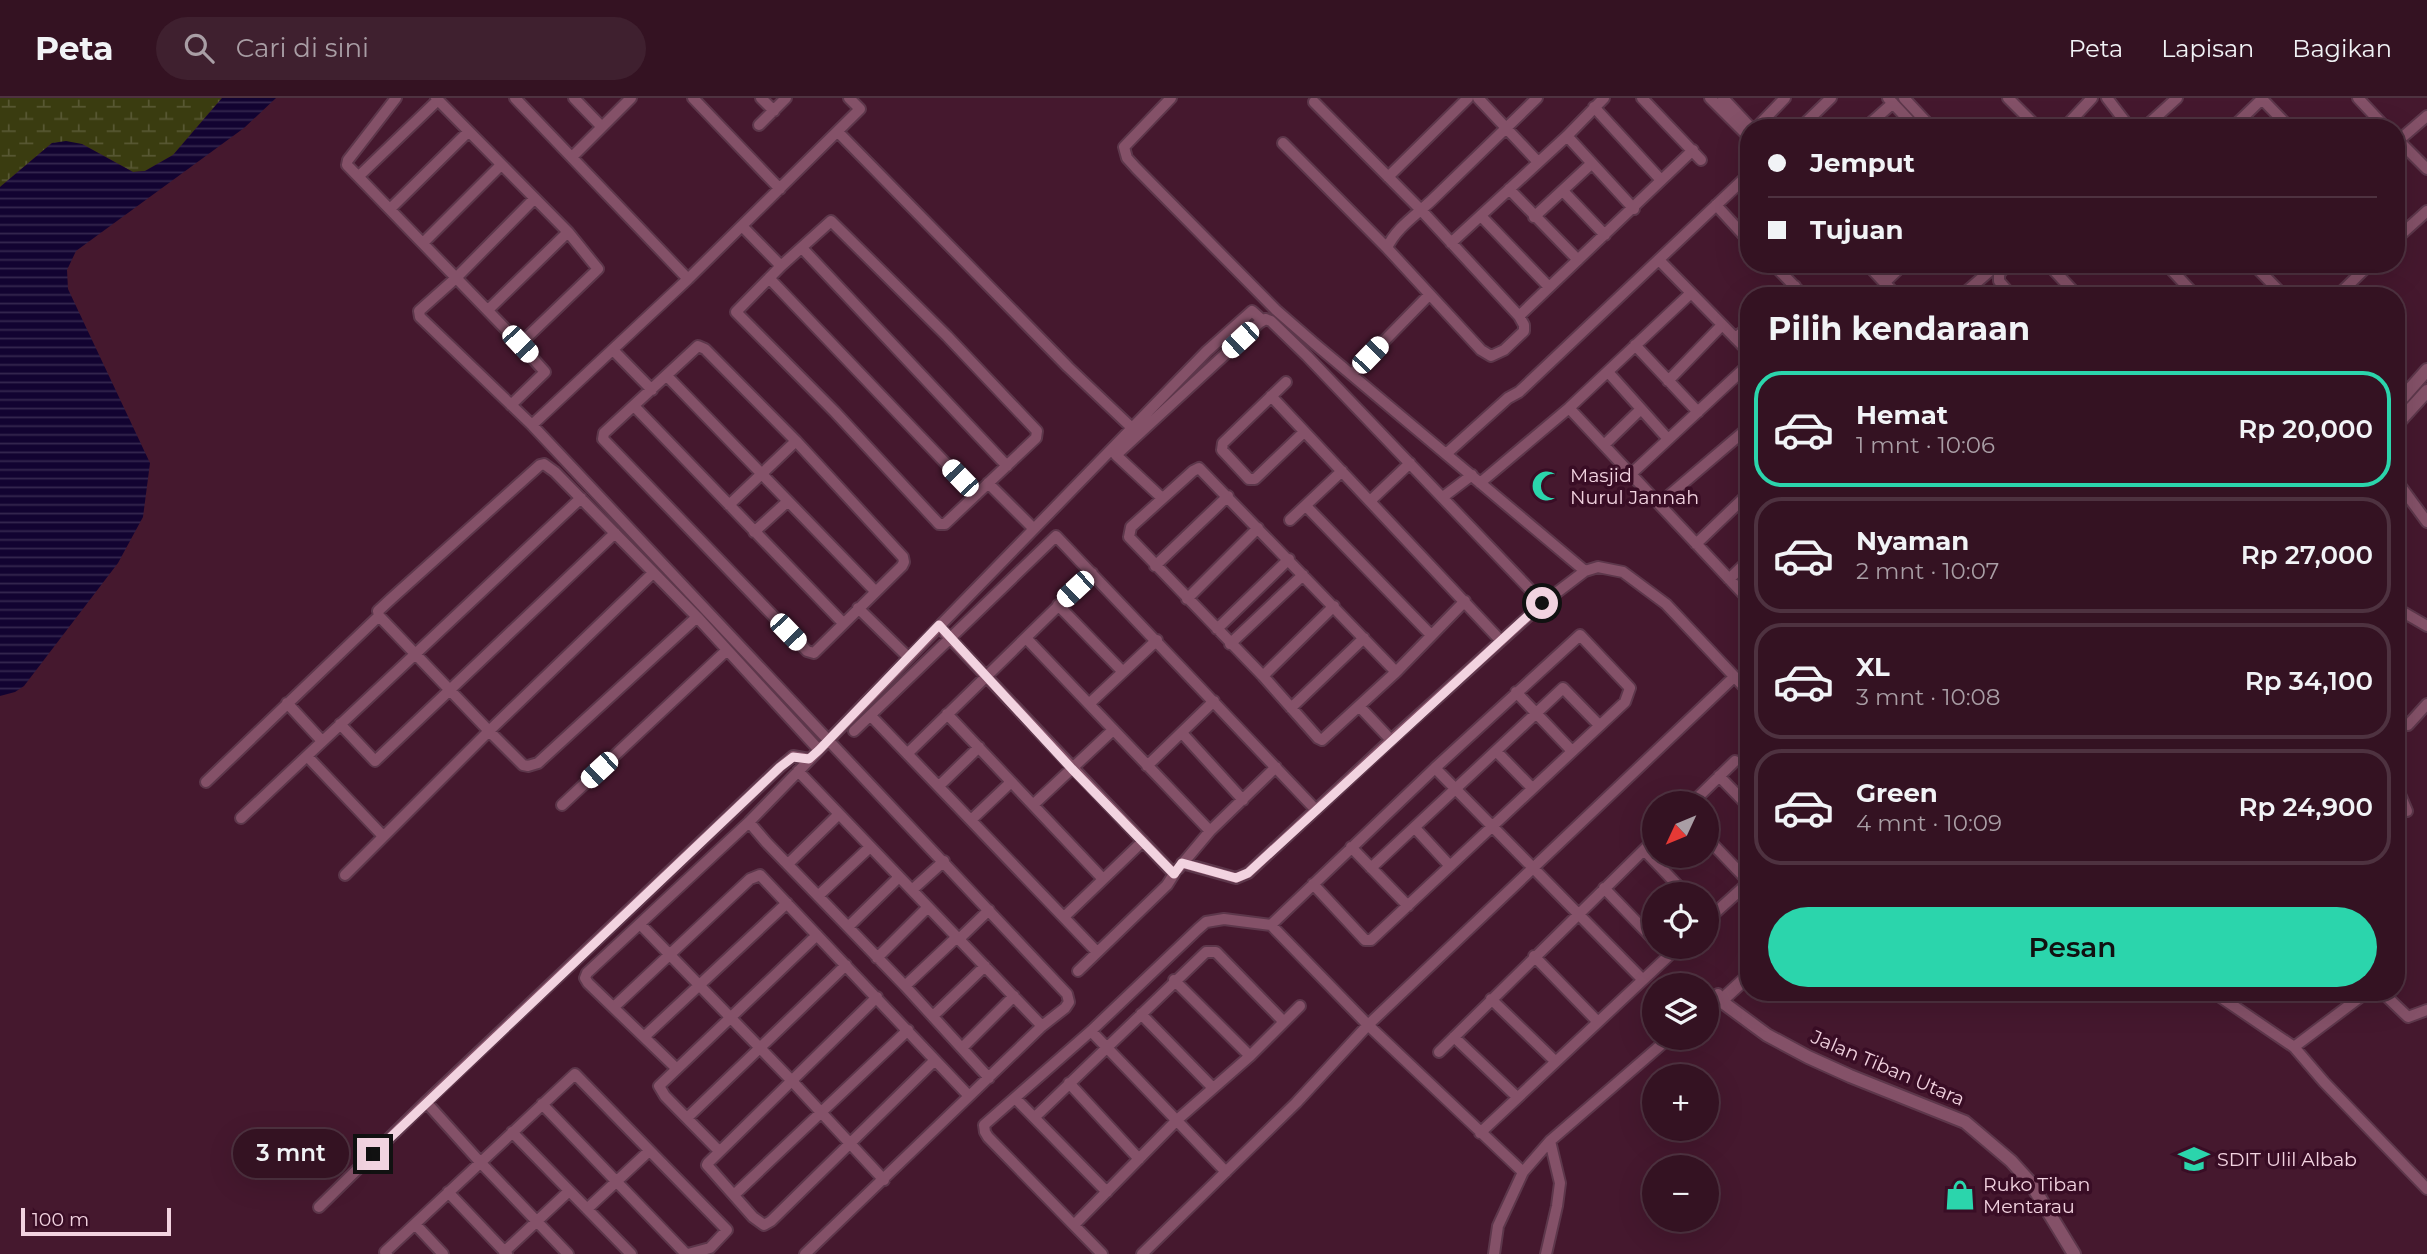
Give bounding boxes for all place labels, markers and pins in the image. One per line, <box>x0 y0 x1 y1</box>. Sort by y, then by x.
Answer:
place label: Masjid Nurul Jannah <box>1570 464 1699 509</box>
mosque icon: Masjid Nurul Jannah <box>1530 469 1564 503</box>
school or university icon: SDIT Ulil Albab <box>2177 1142 2211 1176</box>
place label: SDIT Ulil Albab <box>2217 1148 2357 1171</box>
place label: Ruko Tiban Mentarau <box>1983 1173 2090 1218</box>
shop icon: Ruko Tiban Mentarau <box>1943 1178 1977 1212</box>

